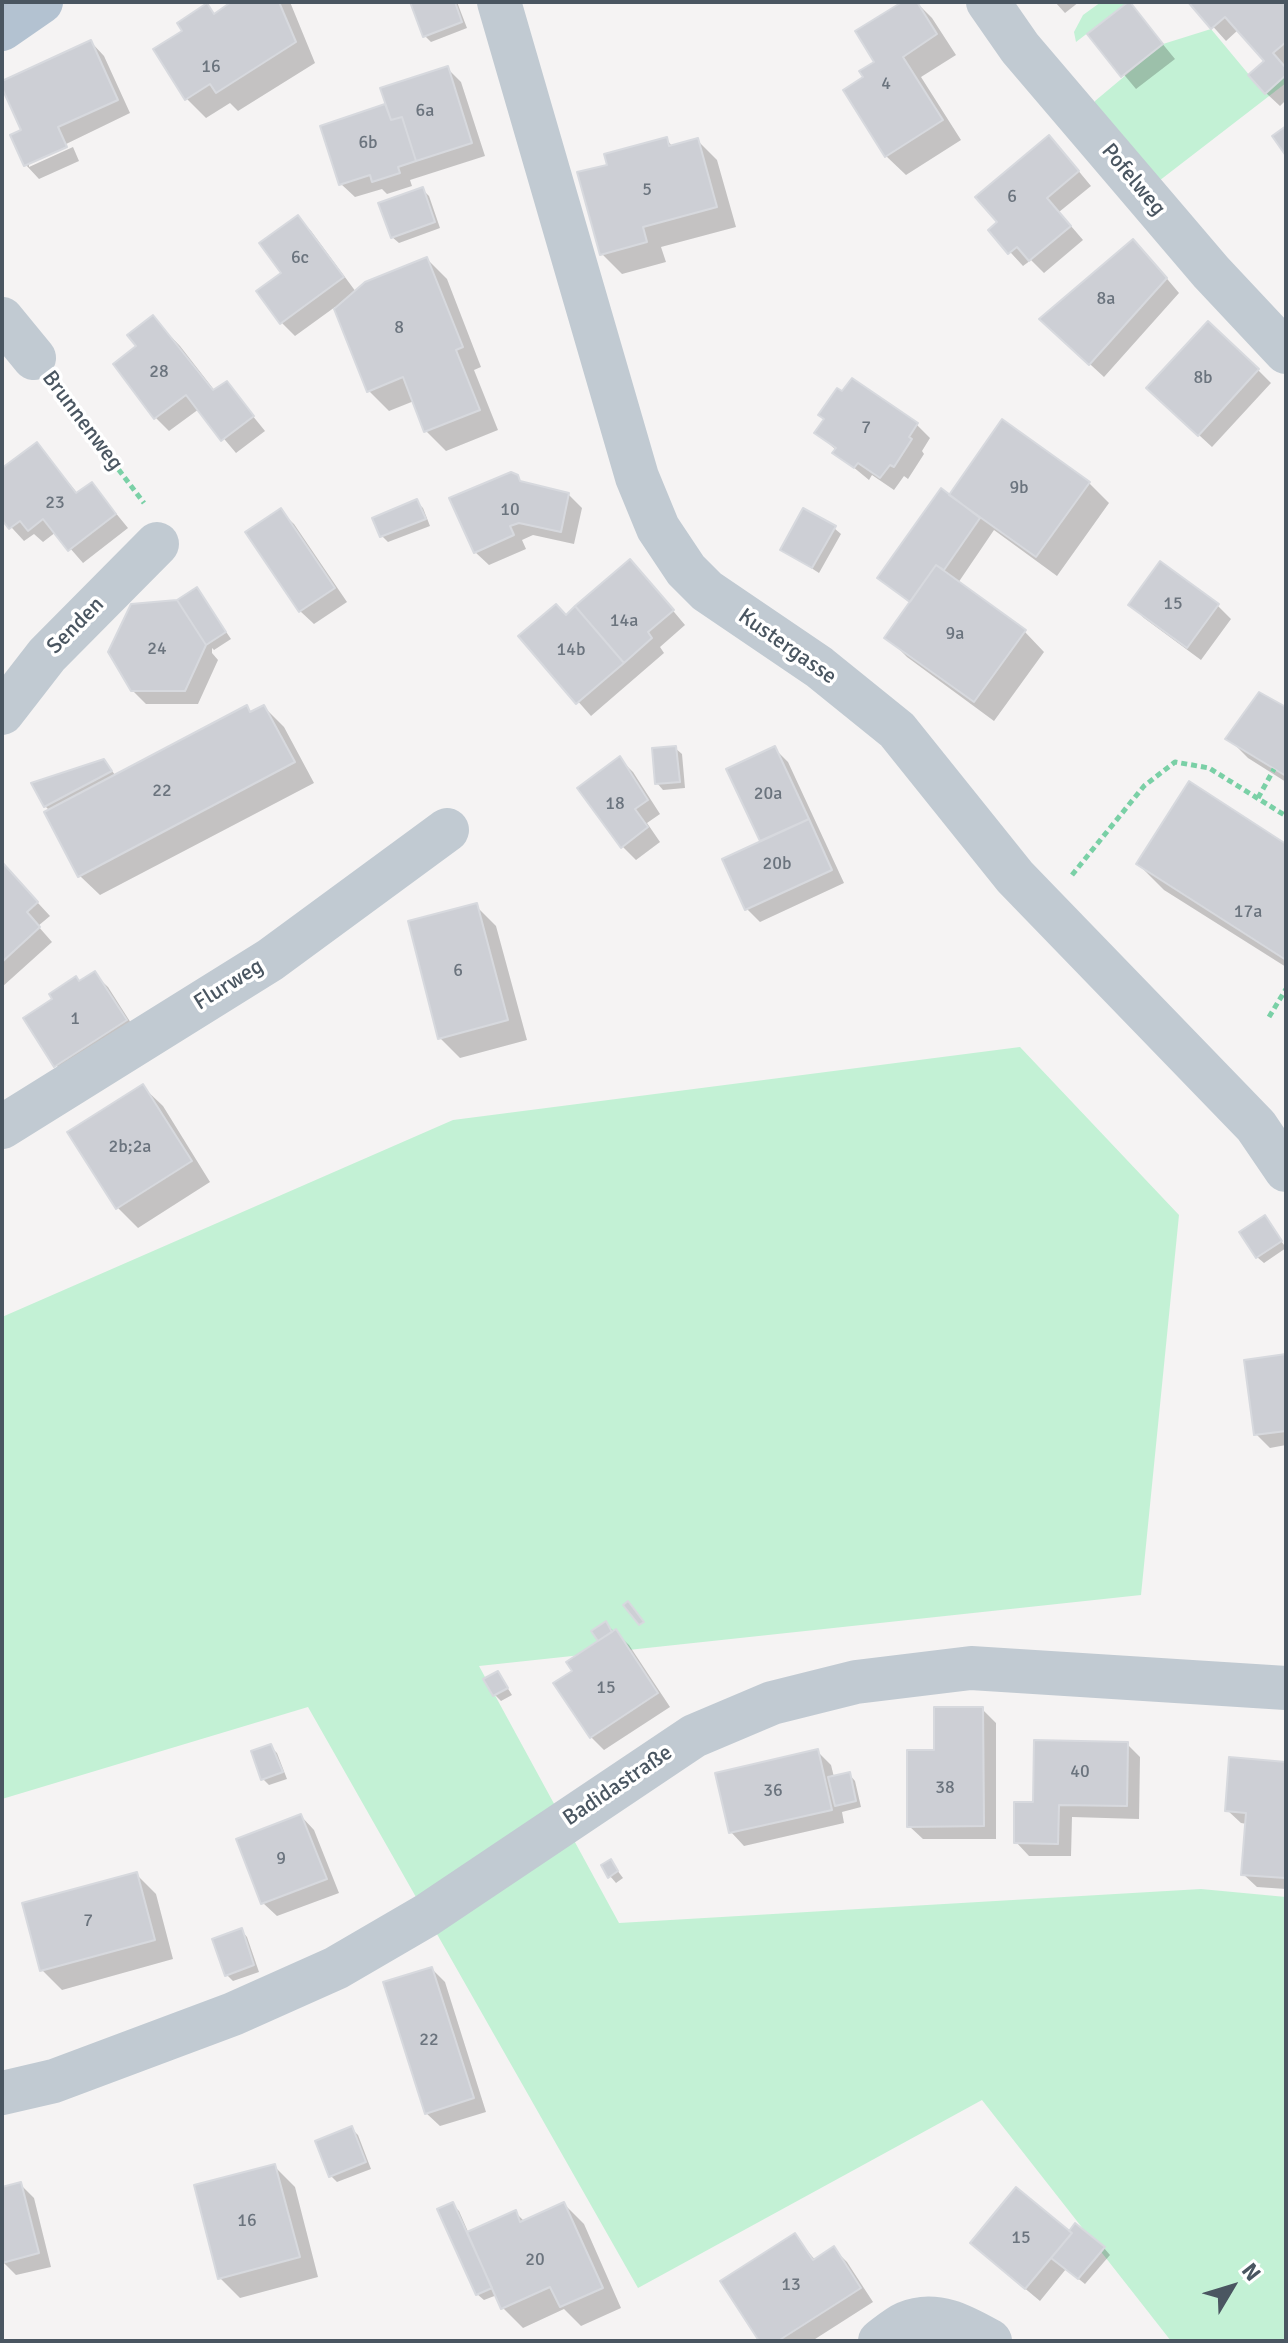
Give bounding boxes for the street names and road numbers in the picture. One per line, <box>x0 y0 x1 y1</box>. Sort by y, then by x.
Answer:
street label: Pofelweg <box>1095 139 1171 221</box>
street label: Brunnenweg <box>36 366 128 476</box>
street label: Senden <box>42 592 110 660</box>
street label: Kustergasse <box>733 604 841 690</box>
street label: Flurweg <box>190 954 268 1016</box>
street label: Badidastraße <box>558 1740 678 1832</box>

